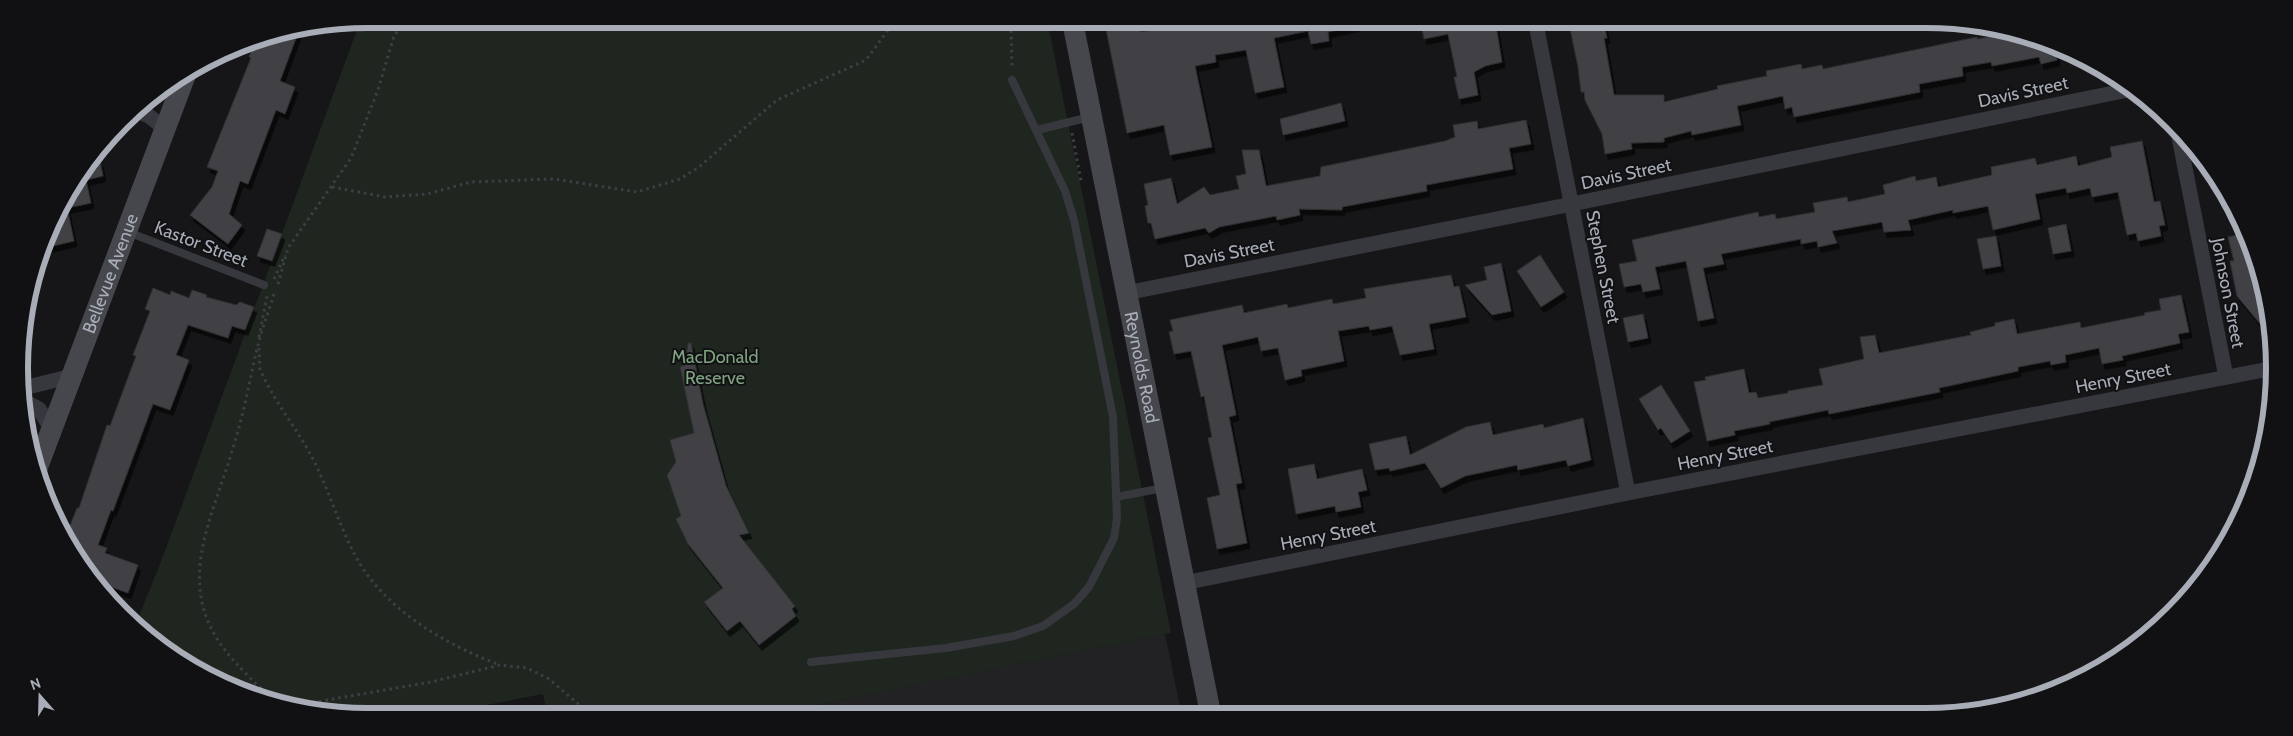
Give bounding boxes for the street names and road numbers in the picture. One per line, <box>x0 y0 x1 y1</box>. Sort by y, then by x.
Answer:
street label: Davis Street <box>1976 72 2070 112</box>
street label: Davis Street <box>1579 154 1673 194</box>
street label: Stephen Street <box>1581 209 1625 325</box>
street label: Bellevue Avenue <box>78 211 143 337</box>
street label: Kastor Street <box>151 216 251 272</box>
street label: Davis Street <box>1182 233 1276 273</box>
street label: Johnson Street <box>2206 235 2249 350</box>
street label: Reynolds Road <box>1120 309 1163 425</box>
street label: Henry Street <box>2073 358 2173 398</box>
street label: Henry Street <box>1675 435 1775 475</box>
street label: Henry Street <box>1278 515 1378 555</box>

